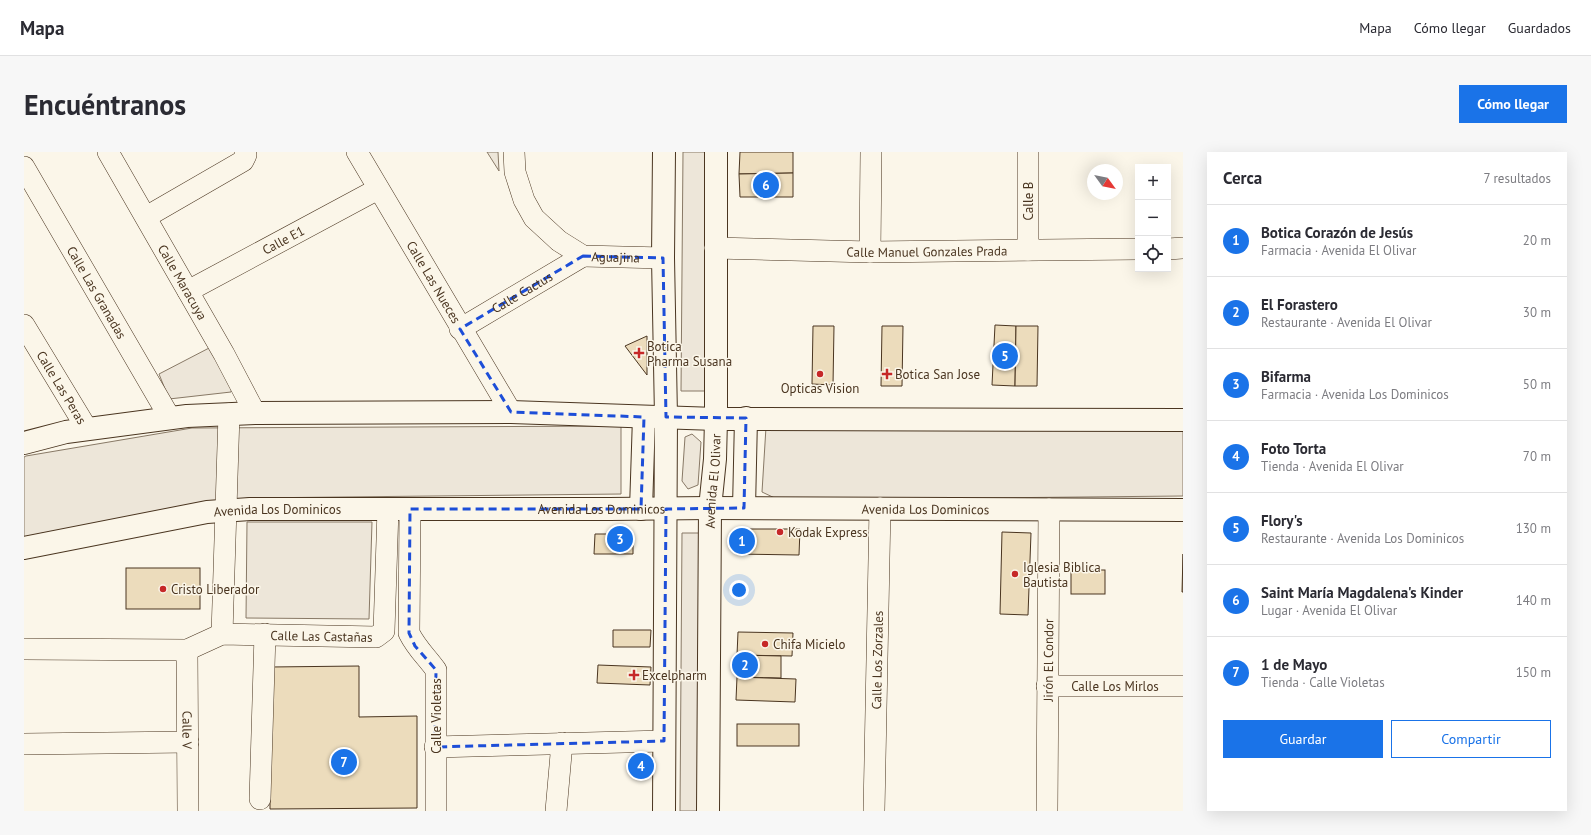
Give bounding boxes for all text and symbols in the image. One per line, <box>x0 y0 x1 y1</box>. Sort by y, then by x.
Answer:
text: Mapa <box>20 16 64 40</box>
text: Mapa <box>1359 19 1392 37</box>
text: Cómo llegar <box>1414 19 1486 37</box>
text: Guardados <box>1508 19 1571 37</box>
button: Cómo llegar <box>1459 85 1567 123</box>
text: Encuéntranos <box>24 86 186 123</box>
north arrow <box>1087 164 1123 200</box>
map controls <box>1135 164 1171 272</box>
button: + <box>1135 164 1171 200</box>
text: Cerca <box>1223 167 1262 189</box>
pin: 6 <box>753 170 779 200</box>
text: 7 resultados <box>1484 170 1551 187</box>
street label: Calle B <box>1020 182 1037 220</box>
button: − <box>1135 200 1171 236</box>
street label: Calle E1 <box>259 222 307 259</box>
text: Botica Corazón de Jesús <box>1261 223 1413 242</box>
text: 1 <box>1232 232 1240 249</box>
text: 20 m <box>1523 232 1551 249</box>
button: locate <box>1135 236 1171 272</box>
street label: Calle Las Nueces <box>402 238 465 327</box>
street label: Calle Maracuya <box>154 242 211 323</box>
street label: Calle Manuel Gonzales Prada <box>846 242 1008 261</box>
text: Farmacia · Avenida El Olivar <box>1261 242 1416 259</box>
street label: Calle Las Granadas <box>63 243 130 342</box>
street label: Aguajina <box>591 248 640 266</box>
street label: Calle Cactus <box>489 268 556 317</box>
text: El Forastero <box>1261 295 1338 314</box>
text: 2 <box>1232 304 1240 321</box>
text: 30 m <box>1523 304 1551 321</box>
text: Restaurante · Avenida El Olivar <box>1261 314 1432 331</box>
place label: Botica Pharma Susana <box>647 338 732 370</box>
pin: 5 <box>992 341 1018 371</box>
street label: Calle Las Peras <box>33 348 90 428</box>
marker: Botica Pharma Susana <box>634 348 644 358</box>
place label: Botica San Jose <box>895 366 980 383</box>
text: Bifarma <box>1261 367 1311 386</box>
marker: Opticas Vision <box>815 369 825 379</box>
marker: Botica San Jose <box>882 369 892 379</box>
text: 3 <box>1232 376 1240 393</box>
text: 50 m <box>1523 376 1551 393</box>
place label: Opticas Vision <box>781 380 859 397</box>
text: Farmacia · Avenida Los Dominicos <box>1261 386 1449 403</box>
street label: Avenida El Olivar <box>702 433 725 529</box>
text: Foto Torta <box>1261 439 1326 458</box>
text: 4 <box>1232 448 1240 465</box>
text: 70 m <box>1523 448 1551 465</box>
text: Tienda · Avenida El Olivar <box>1261 458 1404 475</box>
street label: Avenida Los Dominicos <box>538 500 665 518</box>
street label: Avenida Los Dominicos <box>213 501 341 521</box>
street label: Avenida Los Dominicos <box>862 501 989 518</box>
text: Flory's <box>1261 511 1303 530</box>
text: 5 <box>1232 520 1240 537</box>
text: 130 m <box>1516 520 1551 537</box>
pin: 3 <box>607 524 633 554</box>
place label: Kodak Express <box>788 524 868 541</box>
pin: 1 <box>729 526 755 556</box>
marker: Kodak Express <box>775 527 785 537</box>
text: Restaurante · Avenida Los Dominicos <box>1261 530 1464 547</box>
place label: Iglesia Biblica Bautista <box>1023 559 1101 591</box>
marker: Iglesia Biblica Bautista <box>1010 569 1020 579</box>
your location <box>729 580 749 600</box>
place label: Cristo Liberador <box>171 581 260 598</box>
text: Saint María Magdalena's Kinder <box>1261 583 1463 602</box>
marker: Cristo Liberador <box>158 584 168 594</box>
text: 6 <box>1232 592 1240 609</box>
text: 140 m <box>1516 592 1551 609</box>
text: Lugar · Avenida El Olivar <box>1261 602 1397 619</box>
street label: Calle Los Zorzales <box>868 610 887 710</box>
street label: Jirón El Condor <box>1040 618 1057 703</box>
street label: Calle Las Castañas <box>270 627 373 646</box>
place label: Chifa Micielo <box>773 636 846 653</box>
marker: Chifa Micielo <box>760 639 770 649</box>
pin: 2 <box>732 650 758 680</box>
text: 1 de Mayo <box>1261 655 1327 674</box>
text: 7 <box>1232 664 1240 681</box>
text: 150 m <box>1516 664 1551 681</box>
place label: Excelpharm <box>642 667 707 684</box>
marker: Excelpharm <box>629 670 639 680</box>
text: Tienda · Calle Violetas <box>1261 674 1385 691</box>
street label: Calle Violetas <box>428 678 445 754</box>
street label: Calle Los Mirlos <box>1071 678 1159 695</box>
street label: Calle V <box>178 711 196 750</box>
button: Guardar <box>1223 720 1383 758</box>
button: Compartir <box>1391 720 1551 758</box>
pin: 7 <box>331 747 357 777</box>
pin: 4 <box>628 751 654 781</box>

